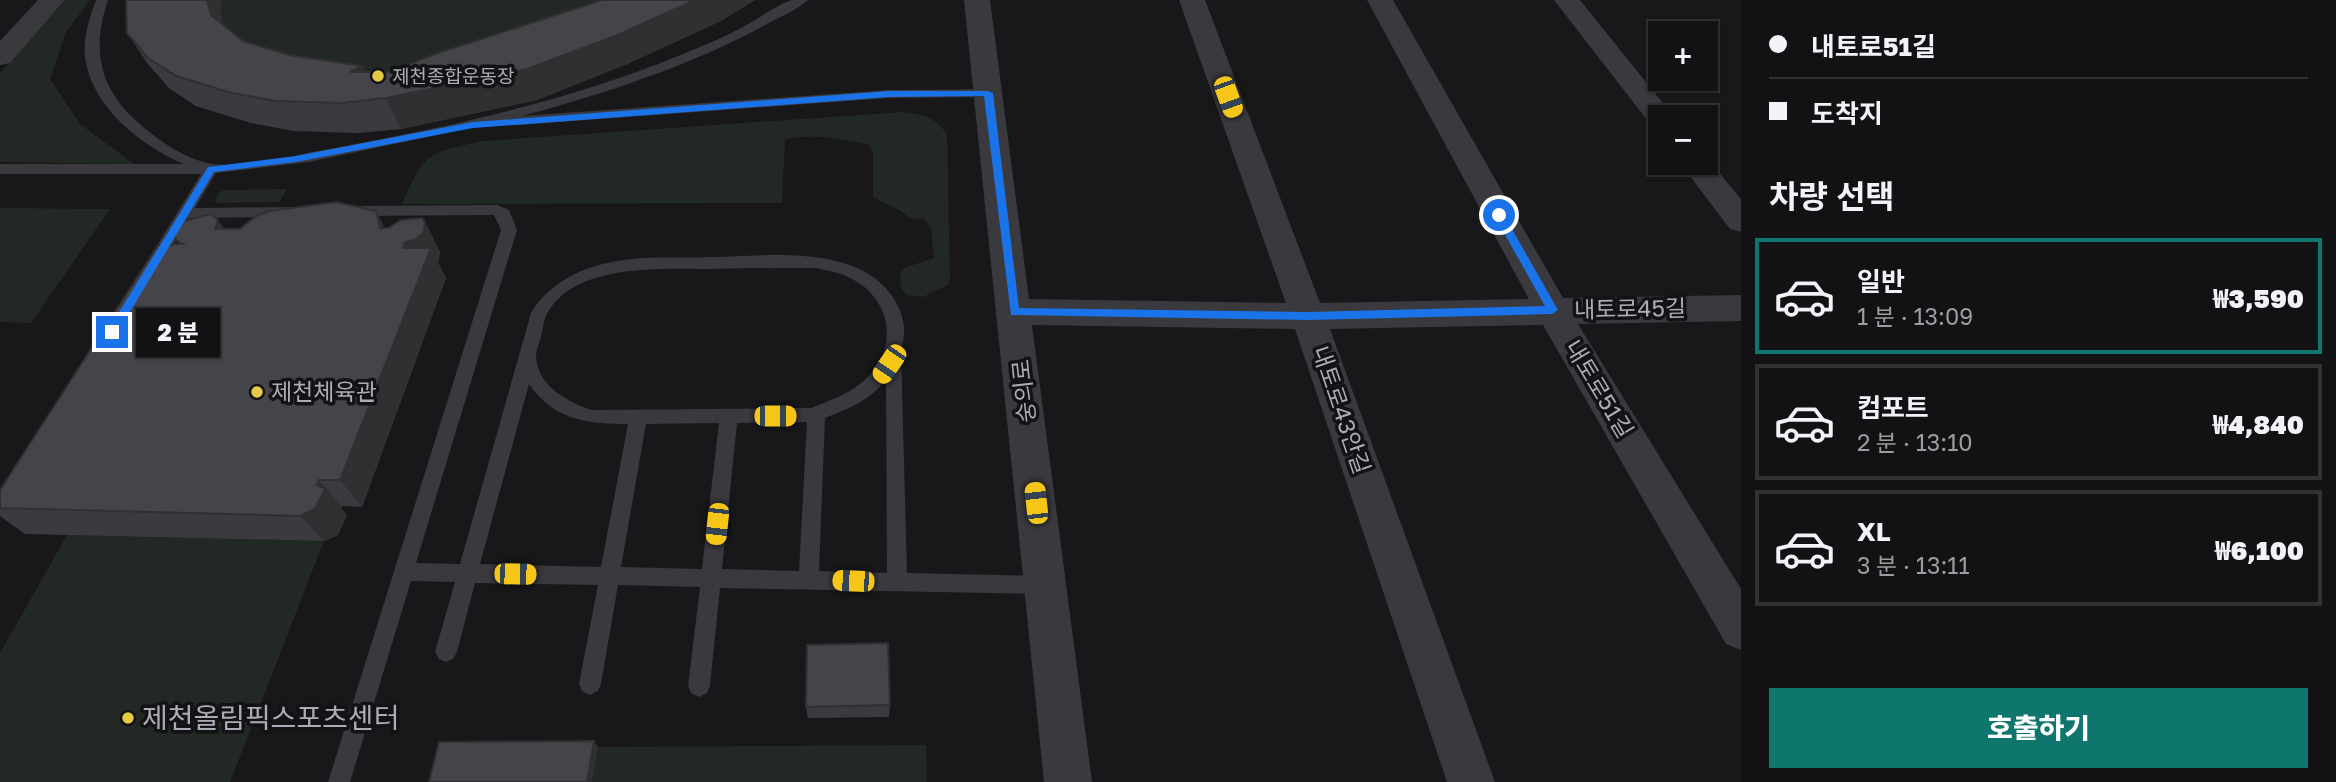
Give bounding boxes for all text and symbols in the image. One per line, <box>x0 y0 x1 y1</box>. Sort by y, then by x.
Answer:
map controls <box>1648 21 1718 175</box>
button: + <box>1648 21 1718 91</box>
text: 내토로51길 <box>1811 31 1936 62</box>
place label: 제천종합운동장 <box>392 64 514 87</box>
marker: 제천종합운동장 <box>370 68 386 84</box>
car <box>1211 74 1246 120</box>
text: 도착지 <box>1811 98 1883 129</box>
button: − <box>1648 105 1718 175</box>
text: 차량 선택 <box>1769 177 1895 215</box>
route start <box>1483 199 1515 231</box>
icon: car <box>1773 265 1836 328</box>
text: 일반 <box>1857 266 1905 297</box>
text: ₩3,590 <box>2213 283 2304 314</box>
street label: 내토로45길 <box>1574 293 1686 323</box>
text: 1 분 · 13:09 <box>1857 302 1973 330</box>
callout: 2 분 <box>136 308 220 356</box>
route end <box>96 316 128 348</box>
text: 2 분 <box>157 318 199 346</box>
street label: 내토로51길 <box>1560 334 1640 442</box>
car <box>869 341 910 387</box>
street label: 내토로43안길 <box>1307 342 1377 477</box>
street label: 숭의로 <box>1006 358 1040 424</box>
place label: 제천체육관 <box>271 377 377 405</box>
marker: 제천체육관 <box>249 384 265 400</box>
icon: car <box>1773 391 1836 454</box>
text: 컴포트 <box>1857 392 1929 423</box>
car <box>755 406 797 427</box>
text: ₩4,840 <box>2213 409 2304 440</box>
text: 2 분 · 13:10 <box>1857 428 1973 456</box>
car <box>1024 481 1049 525</box>
car <box>705 502 730 546</box>
text: XL <box>1857 516 1891 547</box>
icon: car <box>1773 517 1836 580</box>
text: ₩6,100 <box>2215 535 2304 566</box>
text: 3 분 · 13:11 <box>1857 551 1970 579</box>
car <box>494 563 537 585</box>
car <box>832 570 875 592</box>
button: 호출하기 <box>1769 688 2308 768</box>
place label: 제천올림픽스포츠센터 <box>142 701 400 734</box>
marker: 제천올림픽스포츠센터 <box>120 710 136 726</box>

